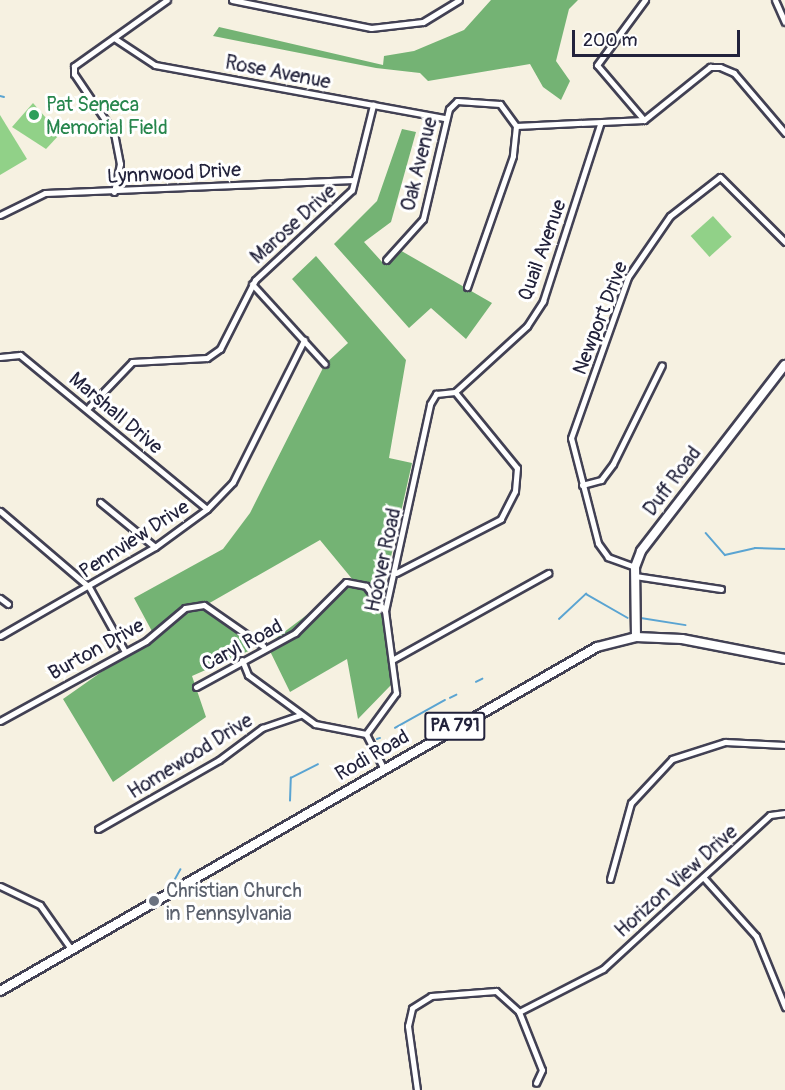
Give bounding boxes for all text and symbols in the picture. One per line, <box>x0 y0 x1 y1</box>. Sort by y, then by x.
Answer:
scale bar <box>575 18 743 56</box>
text: 200 m <box>583 29 638 52</box>
street label: Rose Avenue <box>223 50 333 94</box>
place label: Pat Seneca Memorial Field <box>46 92 168 139</box>
marker: Pat Seneca Memorial Field <box>27 108 41 122</box>
street label: Oak Avenue <box>396 114 442 214</box>
street label: Lynnwood Drive <box>106 158 242 188</box>
street label: Marose Drive <box>245 179 341 269</box>
street label: Quail Avenue <box>513 196 571 304</box>
street label: Newport Drive <box>567 258 633 378</box>
street label: Marshall Drive <box>64 367 168 459</box>
street label: Duff Road <box>638 441 706 521</box>
street label: Pennview Drive <box>75 495 193 583</box>
street label: Hoover Road <box>360 506 406 614</box>
street label: Burton Drive <box>44 613 148 685</box>
street label: Caryl Road <box>198 614 286 676</box>
street label: Homewood Drive <box>123 708 257 804</box>
road number: PA 791 <box>424 711 486 741</box>
street label: Rodi Road <box>331 724 413 786</box>
street label: Horizon View Drive <box>610 820 742 942</box>
place label: Christian Church in Pennsylvania <box>166 878 302 925</box>
marker: Christian Church in Pennsylvania <box>147 894 161 908</box>

